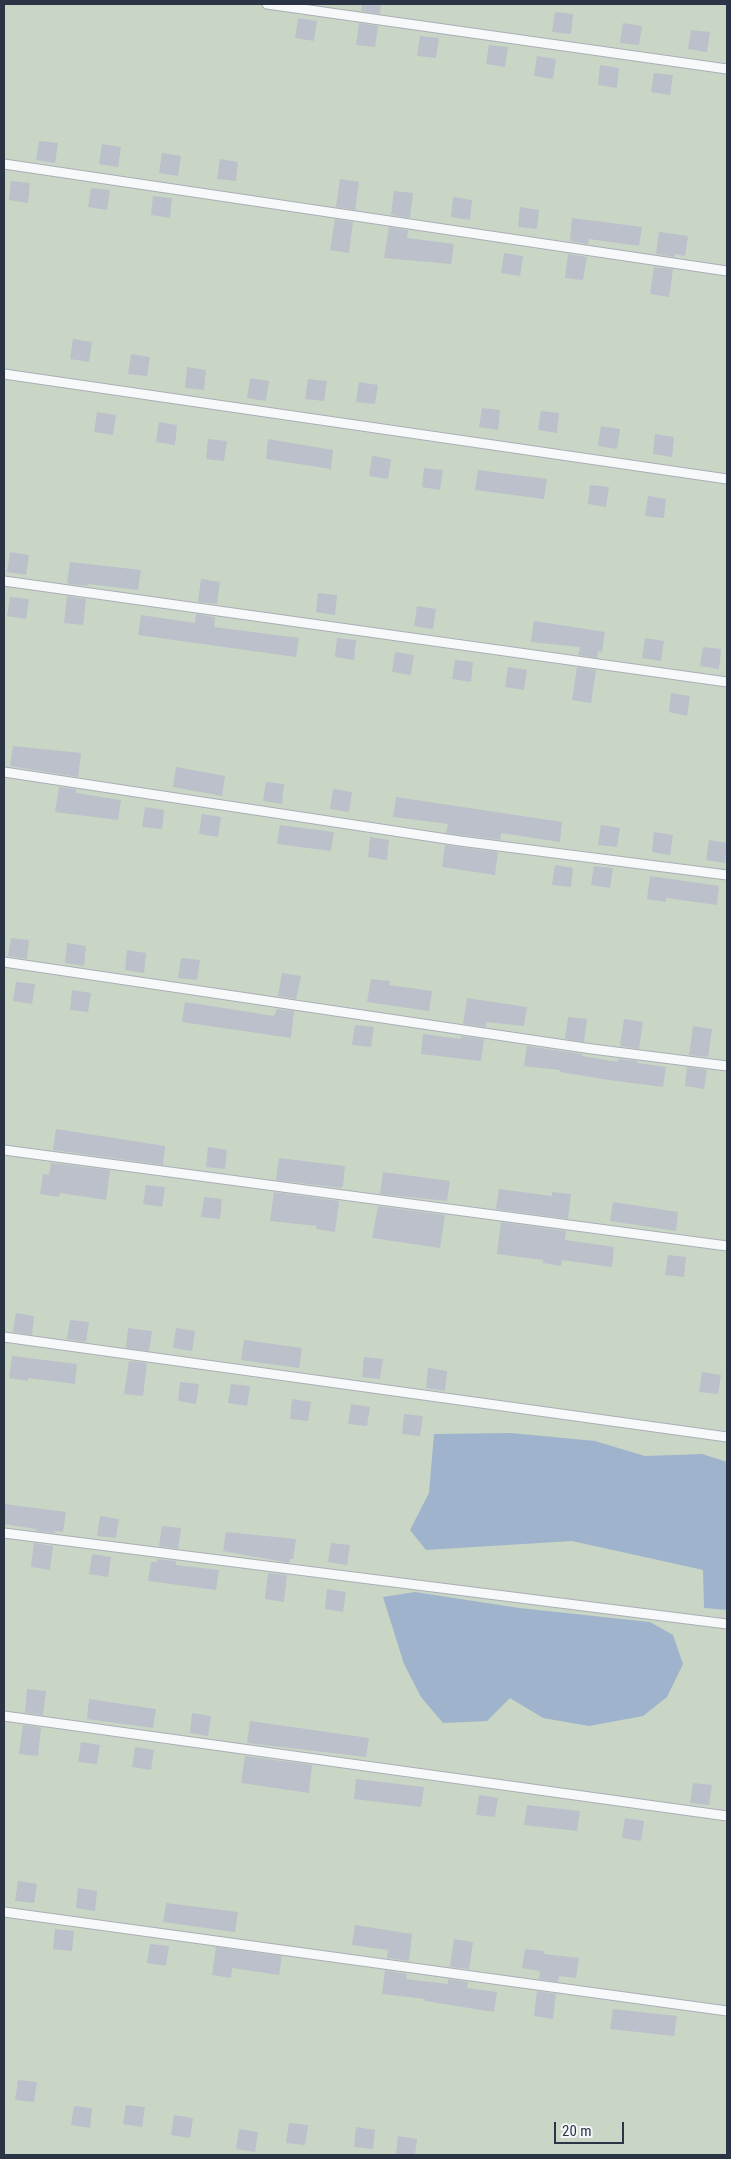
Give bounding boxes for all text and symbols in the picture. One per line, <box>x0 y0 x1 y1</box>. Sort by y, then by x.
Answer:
scale bar <box>556 2112 626 2144</box>
text: 20 m <box>562 2122 592 2140</box>

